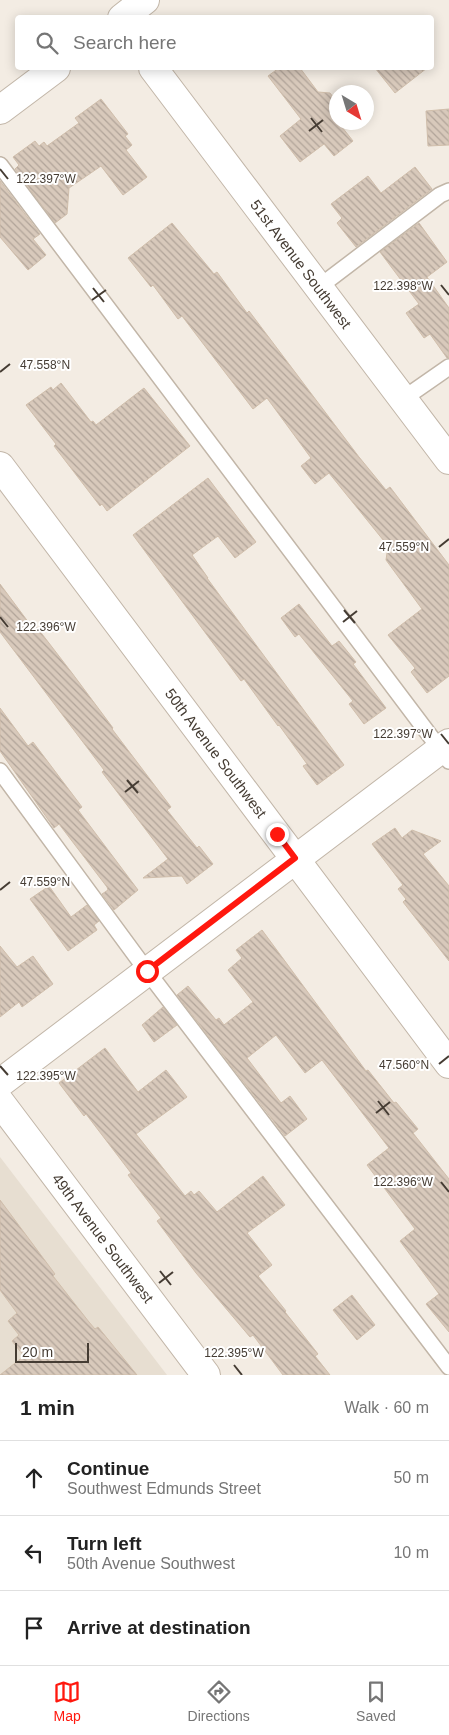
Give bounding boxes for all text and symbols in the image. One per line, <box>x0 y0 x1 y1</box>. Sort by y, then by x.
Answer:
search box <box>15 15 434 70</box>
icon: search <box>33 29 61 57</box>
text: Search here <box>73 32 177 53</box>
north arrow <box>329 85 374 130</box>
text: 122.397°W <box>16 172 76 186</box>
street label: 51st Avenue Southwest <box>247 196 355 332</box>
text: 122.398°W <box>373 279 433 293</box>
text: 47.558°N <box>20 358 70 372</box>
text: 47.559°N <box>379 540 429 554</box>
text: 122.396°W <box>16 620 76 634</box>
street label: 50th Avenue Southwest <box>162 685 271 822</box>
text: 122.397°W <box>373 727 433 741</box>
route end <box>266 823 289 846</box>
text: 47.559°N <box>20 875 70 889</box>
route start <box>136 960 159 983</box>
text: 47.560°N <box>379 1058 429 1072</box>
text: 122.395°W <box>16 1069 76 1083</box>
street label: 49th Avenue Southwest <box>49 1170 158 1307</box>
text: 122.396°W <box>373 1175 433 1189</box>
scale bar <box>15 1340 89 1363</box>
text: 20 m <box>22 1344 53 1360</box>
text: 122.395°W <box>204 1346 264 1360</box>
text: 1 min <box>20 1396 75 1419</box>
text: Walk · 60 m <box>344 1399 429 1416</box>
text: Continue <box>67 1458 149 1479</box>
icon: ahead <box>20 1464 48 1492</box>
text: 50 m <box>393 1469 429 1486</box>
text: Southwest Edmunds Street <box>67 1480 261 1497</box>
text: Turn left <box>67 1533 142 1554</box>
icon: left <box>20 1539 48 1567</box>
text: 10 m <box>393 1544 429 1561</box>
text: 50th Avenue Southwest <box>67 1555 235 1572</box>
icon: arrive <box>20 1614 48 1642</box>
text: Arrive at destination <box>67 1617 251 1638</box>
tab: Map <box>53 1678 81 1724</box>
tab: Directions <box>188 1678 250 1724</box>
tab: Saved <box>356 1678 396 1724</box>

